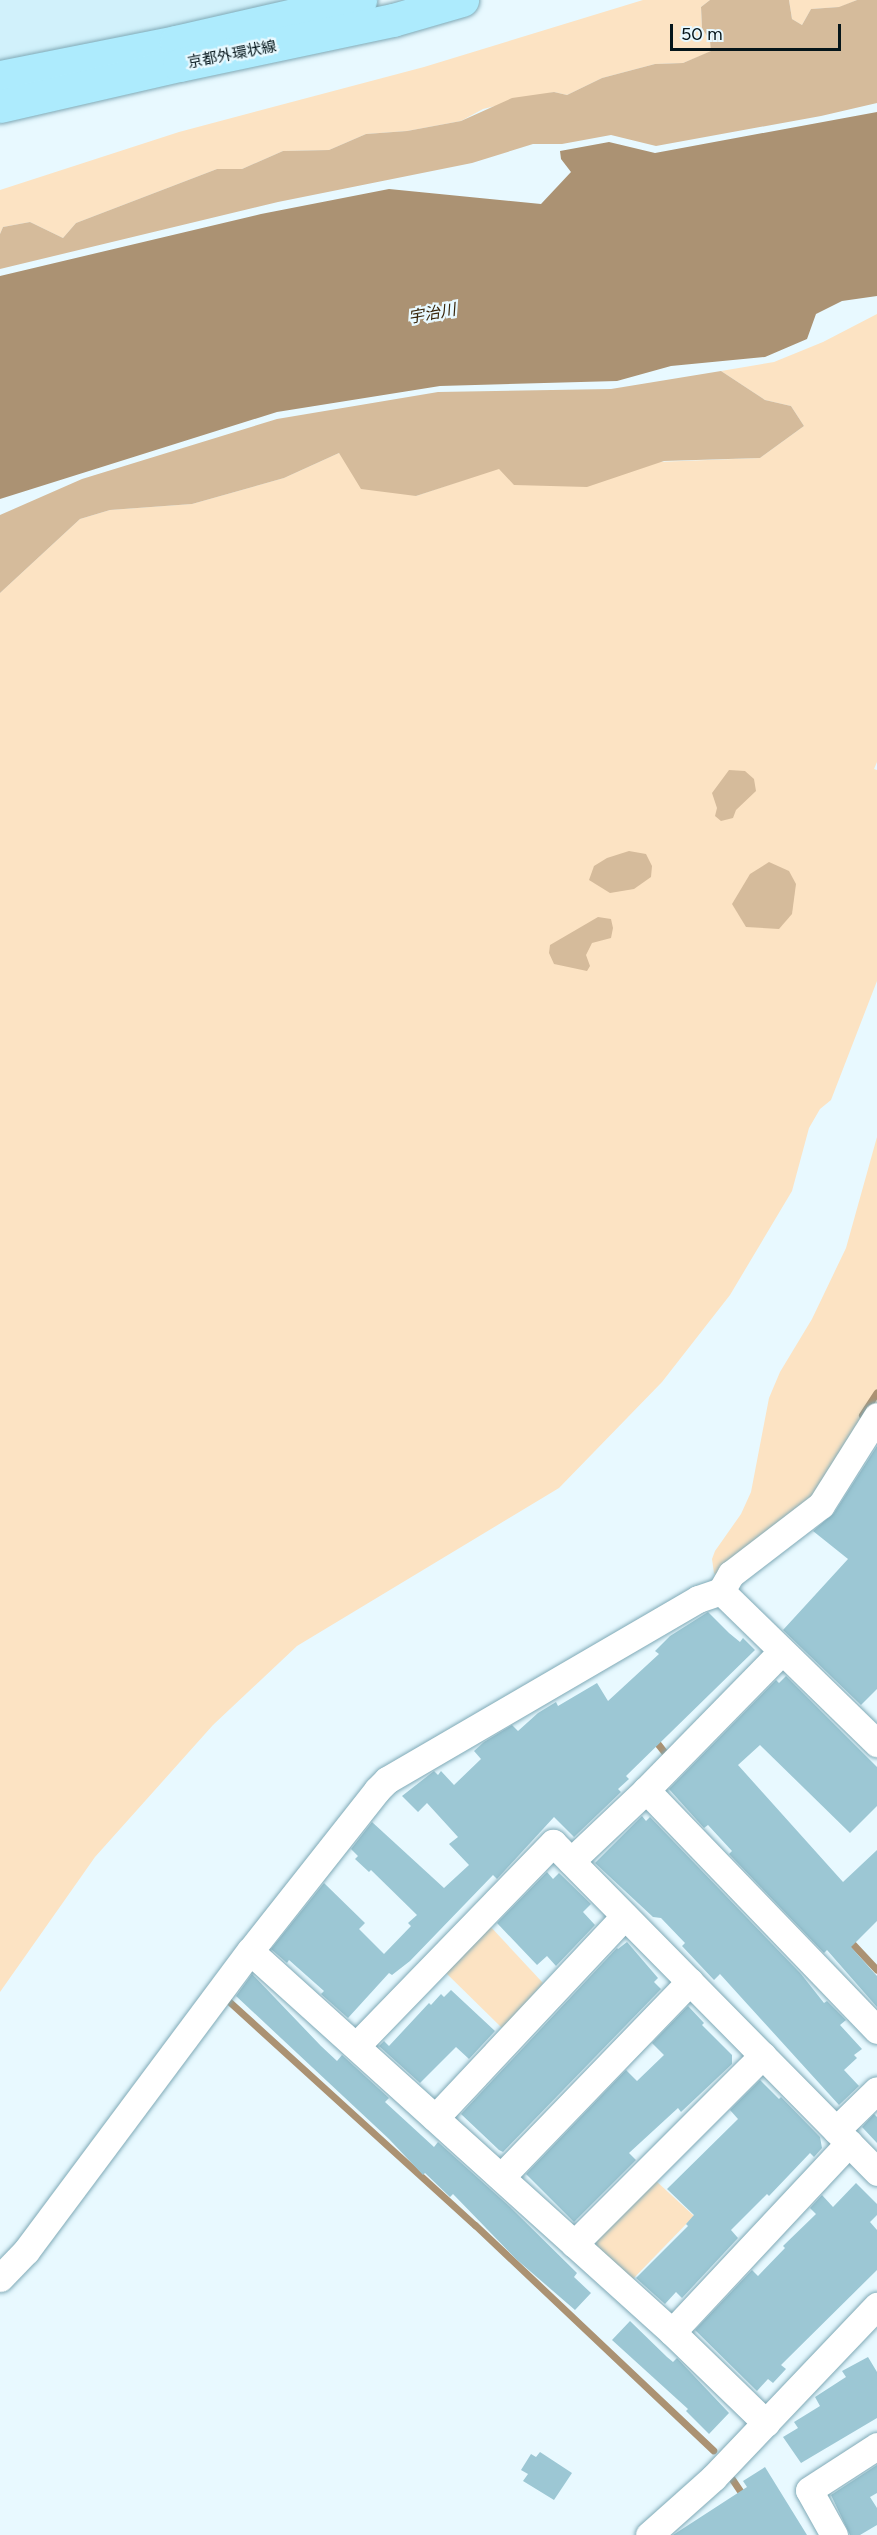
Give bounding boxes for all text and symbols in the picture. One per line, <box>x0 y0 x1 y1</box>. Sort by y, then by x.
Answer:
scale bar <box>673 12 844 50</box>
text: 50 m <box>681 23 723 45</box>
street label: 京都外環状線 <box>186 38 278 72</box>
water label: 宇治川 <box>407 300 457 328</box>

